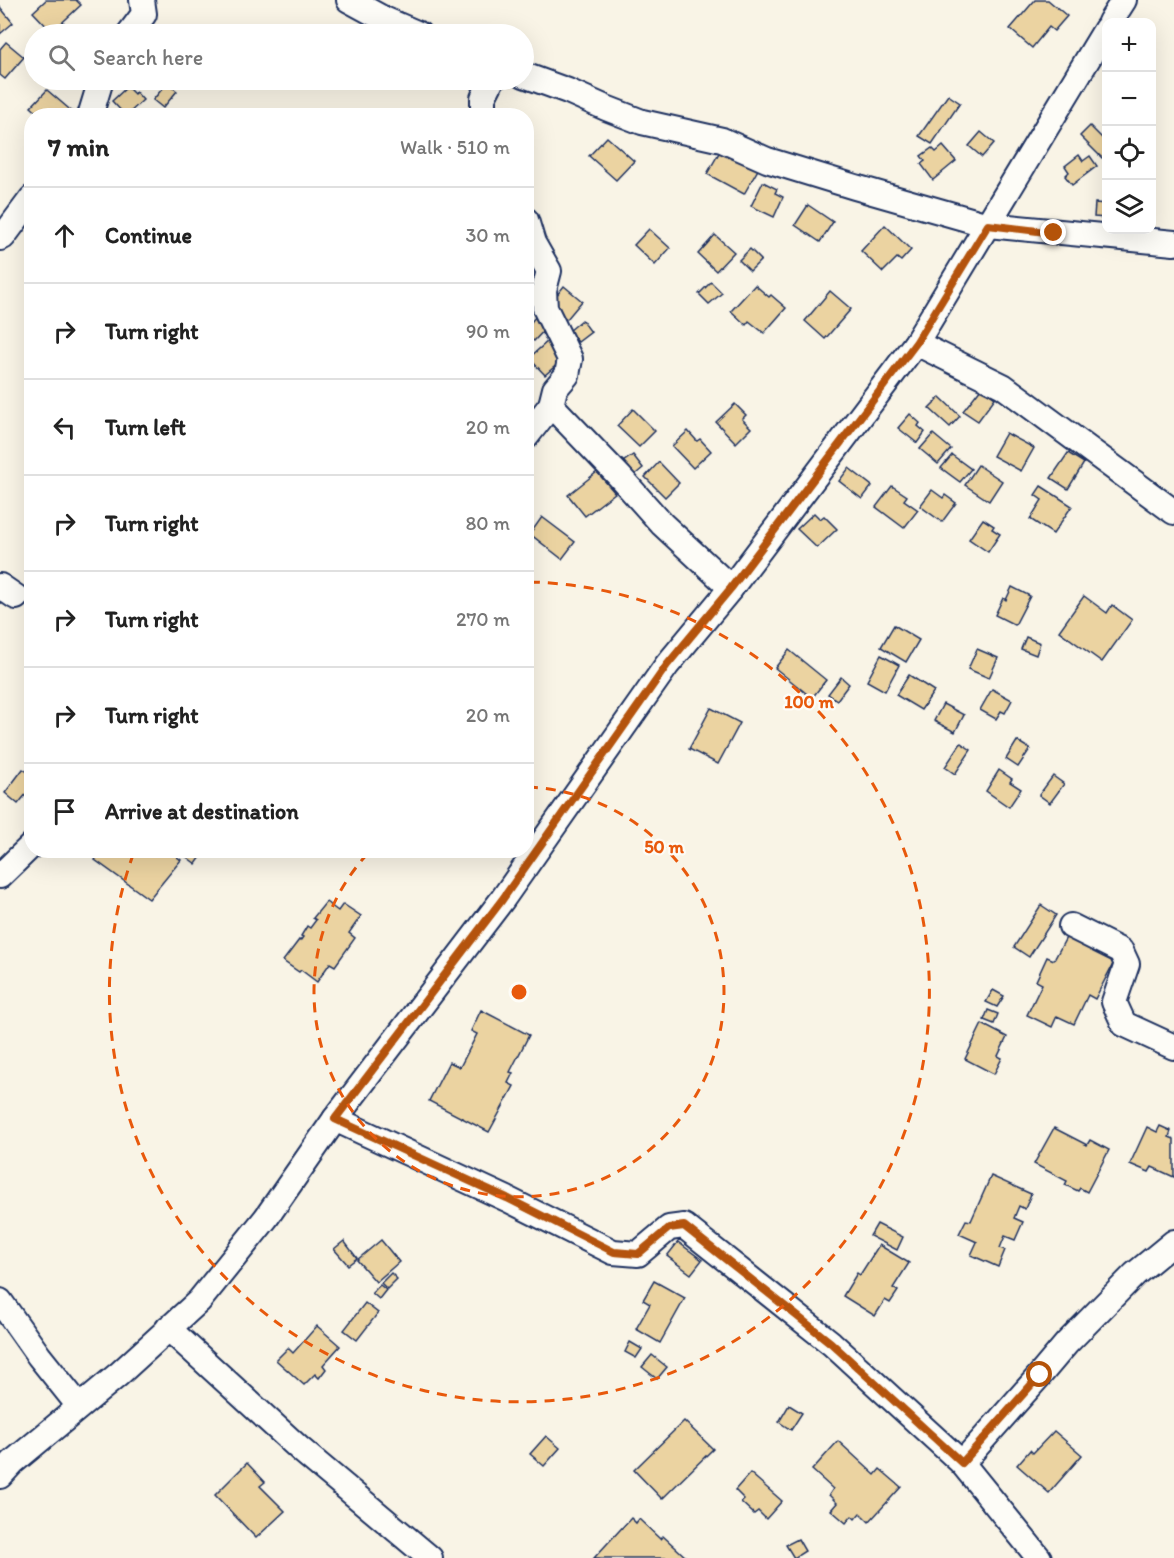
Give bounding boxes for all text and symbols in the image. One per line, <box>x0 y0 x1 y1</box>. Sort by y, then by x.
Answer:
map controls <box>1102 18 1156 234</box>
button: + <box>1102 18 1156 72</box>
search box <box>24 24 534 90</box>
icon: search <box>45 41 78 74</box>
text: Search here <box>93 44 203 71</box>
button: − <box>1102 72 1156 126</box>
button: locate <box>1102 126 1156 180</box>
text: 7 min <box>48 131 109 163</box>
text: Walk · 510 m <box>400 135 510 159</box>
button: layers <box>1102 180 1156 234</box>
icon: ahead <box>48 219 81 252</box>
route end <box>1040 219 1066 245</box>
text: Continue <box>105 222 192 249</box>
text: 30 m <box>465 223 510 247</box>
icon: right <box>48 315 81 348</box>
text: Turn right <box>105 318 199 345</box>
text: 90 m <box>466 319 510 343</box>
icon: left <box>48 411 81 444</box>
text: Turn left <box>105 414 186 441</box>
text: 20 m <box>466 415 510 439</box>
icon: right <box>48 507 81 540</box>
text: Turn right <box>105 510 199 537</box>
text: 80 m <box>465 511 510 535</box>
icon: right <box>48 603 81 636</box>
text: Turn right <box>105 606 199 633</box>
text: 270 m <box>456 607 510 631</box>
text: 100 m <box>784 691 835 713</box>
icon: right <box>48 699 81 732</box>
text: Turn right <box>105 702 199 729</box>
text: 20 m <box>466 703 510 727</box>
icon: arrive <box>48 795 81 828</box>
text: Arrive at destination <box>105 798 299 825</box>
text: 50 m <box>644 836 685 858</box>
centre of rings <box>509 982 529 1002</box>
route start <box>1026 1361 1052 1387</box>

